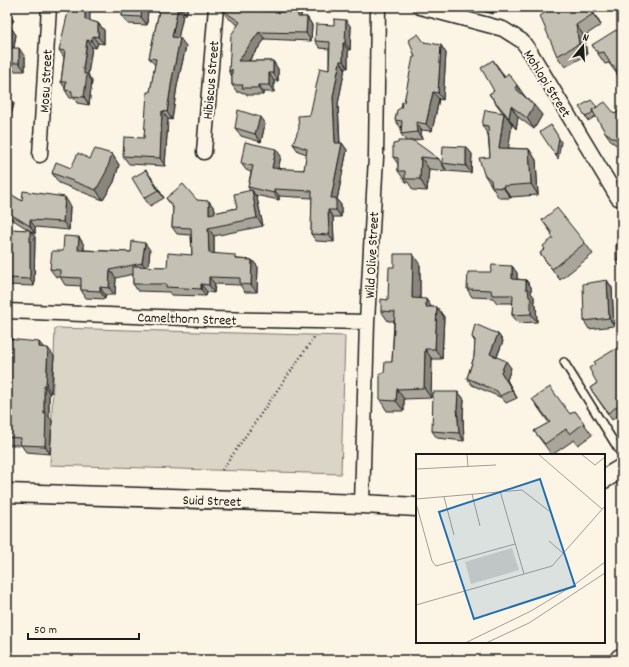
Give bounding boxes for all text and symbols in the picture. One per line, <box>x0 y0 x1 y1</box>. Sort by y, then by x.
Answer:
north arrow <box>563 26 603 66</box>
text: N <box>580 30 591 47</box>
street label: Hibiscus Street <box>199 40 225 120</box>
street label: Mohlopi Street <box>518 46 575 122</box>
street label: Mosu Street <box>35 49 59 113</box>
street label: Wild Olive Street <box>361 211 385 299</box>
street label: Camelthorn Street <box>137 308 237 332</box>
inset map <box>416 454 605 643</box>
street label: Suid Street <box>182 491 242 513</box>
scale bar <box>28 615 139 641</box>
text: 50 m <box>34 622 57 639</box>

